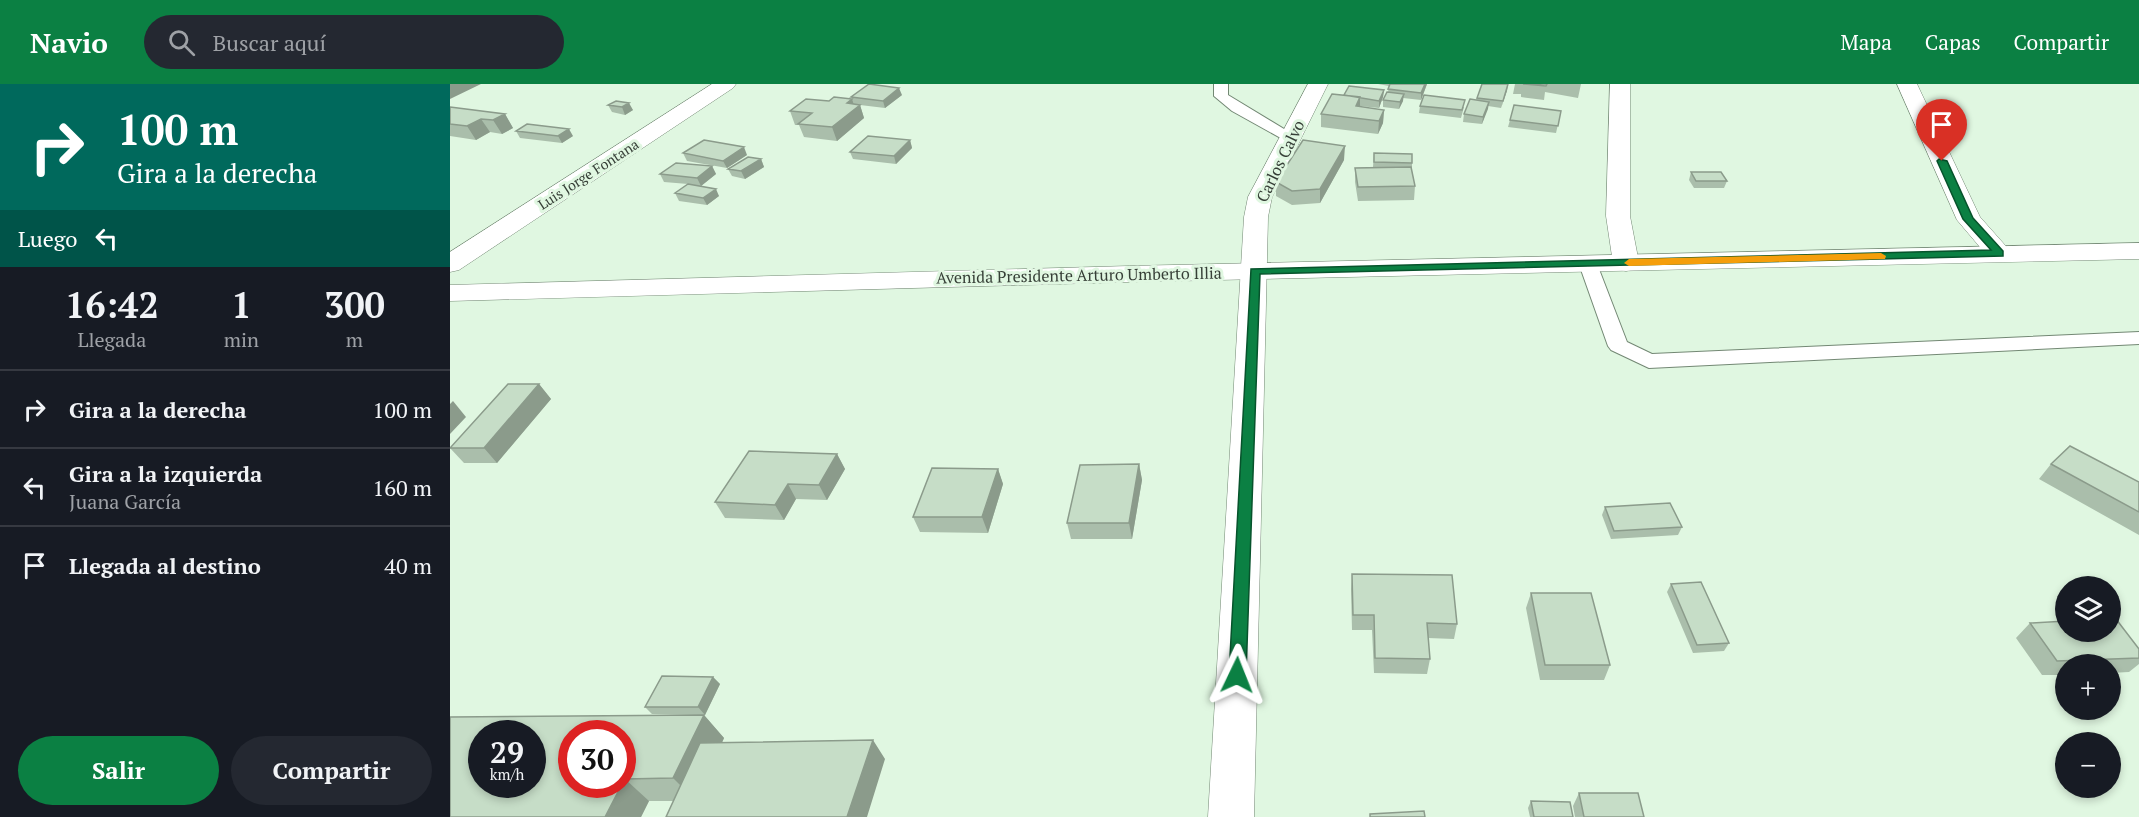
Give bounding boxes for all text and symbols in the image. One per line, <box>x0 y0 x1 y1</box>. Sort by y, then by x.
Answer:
search box <box>144 15 564 69</box>
text: Navio <box>30 24 108 61</box>
icon: search <box>165 26 198 59</box>
text: Buscar aquí <box>213 28 326 57</box>
text: Mapa <box>1840 28 1892 56</box>
text: Capas <box>1925 28 1981 56</box>
text: Compartir <box>2014 28 2109 56</box>
pin <box>1916 99 1967 161</box>
text: 100 m <box>117 101 238 157</box>
icon: right <box>18 108 96 186</box>
icon: arrive <box>1925 108 1958 141</box>
street label: Carlos Calvo <box>1251 116 1309 206</box>
street label: Luis Jorge Fontana <box>534 134 642 214</box>
text: Gira a la derecha <box>117 155 317 191</box>
icon: left <box>90 222 123 255</box>
text: Luego <box>18 224 78 253</box>
street label: Avenida Presidente Arturo Umberto Illia <box>936 262 1222 288</box>
text: 16:42 <box>65 281 159 328</box>
text: 1 <box>231 281 252 328</box>
text: 300 <box>324 281 385 328</box>
text: Llegada <box>77 326 146 353</box>
text: min <box>224 326 259 353</box>
text: m <box>346 326 363 353</box>
icon: right <box>18 393 51 426</box>
text: Gira a la derecha <box>69 395 247 424</box>
text: 100 m <box>372 395 432 424</box>
text: Gira a la izquierda <box>69 459 262 488</box>
icon: left <box>18 471 51 504</box>
text: 160 m <box>372 473 432 502</box>
text: Juana García <box>69 488 181 515</box>
icon: arrive <box>18 549 51 582</box>
text: Llegada al destino <box>69 551 261 580</box>
text: 40 m <box>384 551 432 580</box>
map controls <box>2055 576 2121 798</box>
button: layers <box>2055 576 2121 642</box>
position arrow <box>1205 643 1269 707</box>
button: + <box>2055 654 2121 720</box>
speed limit sign: 30 <box>558 720 636 798</box>
text: 29 <box>490 732 524 772</box>
button: − <box>2055 732 2121 798</box>
button: Salir <box>18 736 219 805</box>
button: Compartir <box>231 736 432 805</box>
text: km/h <box>490 764 524 784</box>

